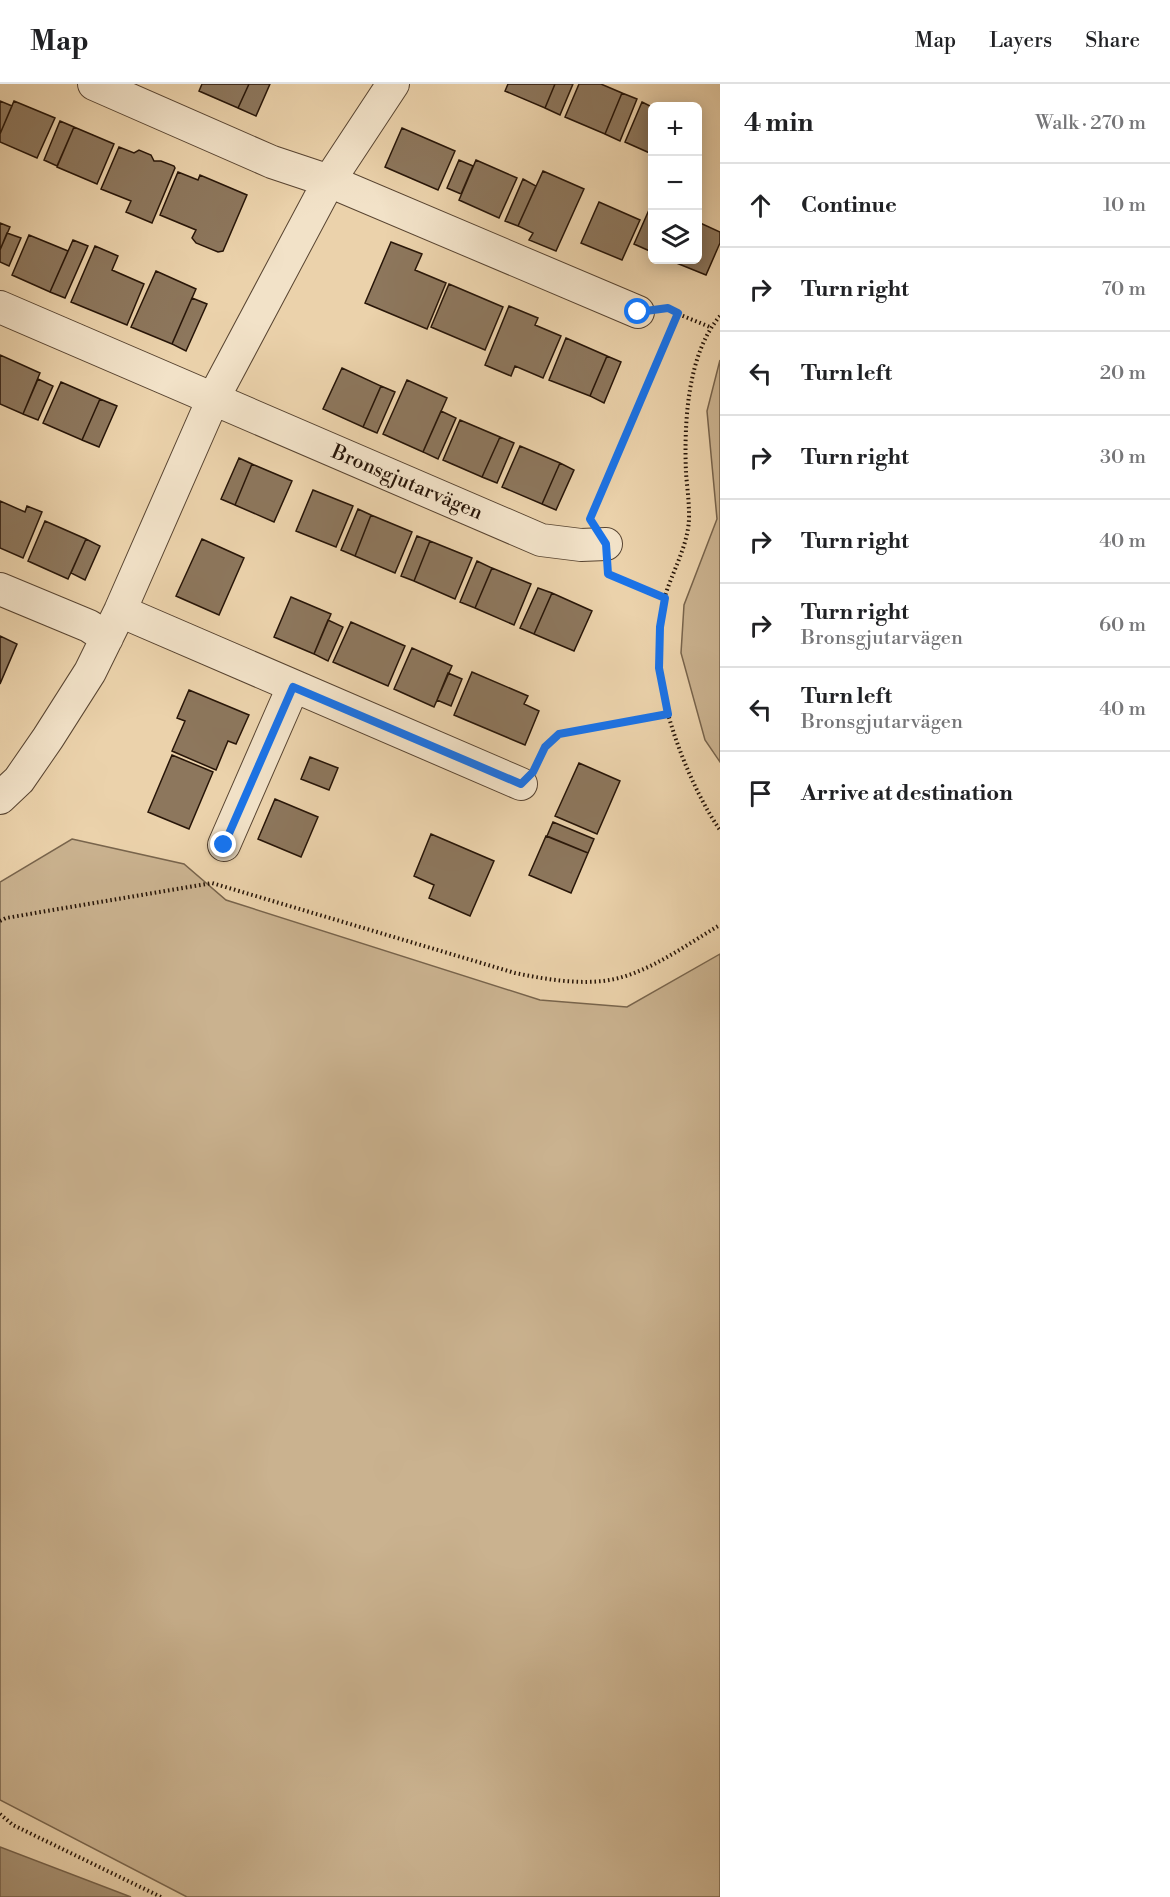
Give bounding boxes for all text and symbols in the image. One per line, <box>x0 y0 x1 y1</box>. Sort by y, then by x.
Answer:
text: Map <box>30 24 89 59</box>
text: Map <box>915 28 956 54</box>
text: Layers <box>989 28 1052 54</box>
text: Share <box>1085 28 1140 54</box>
map controls <box>648 102 702 264</box>
button: + <box>648 102 702 156</box>
text: 4 min <box>744 107 814 139</box>
text: Walk · 270 m <box>1035 111 1146 136</box>
button: − <box>648 156 702 210</box>
icon: ahead <box>744 189 777 222</box>
text: Continue <box>801 192 897 219</box>
text: 10 m <box>1103 193 1146 218</box>
button: layers <box>648 210 702 264</box>
icon: right <box>744 273 777 306</box>
text: Turn right <box>801 276 909 303</box>
text: 70 m <box>1102 277 1146 302</box>
route start <box>624 298 650 324</box>
icon: left <box>744 357 777 390</box>
text: Turn left <box>801 360 892 387</box>
text: 20 m <box>1100 361 1146 386</box>
street label: Bronsgjutarvägen <box>327 439 486 526</box>
icon: right <box>744 441 777 474</box>
text: Turn right <box>801 444 909 471</box>
text: 30 m <box>1100 445 1146 470</box>
icon: right <box>744 525 777 558</box>
text: Turn right <box>801 528 909 555</box>
text: 40 m <box>1099 529 1146 554</box>
text: Turn right <box>801 599 909 626</box>
icon: right <box>744 609 777 642</box>
text: 60 m <box>1099 613 1146 638</box>
text: Bronsgjutarvägen <box>801 626 963 651</box>
text: Turn left <box>801 683 892 710</box>
icon: left <box>744 693 777 726</box>
text: 40 m <box>1099 697 1146 722</box>
text: Bronsgjutarvägen <box>801 710 963 735</box>
icon: arrive <box>744 777 777 810</box>
text: Arrive at destination <box>801 780 1013 807</box>
route end <box>210 831 236 857</box>

